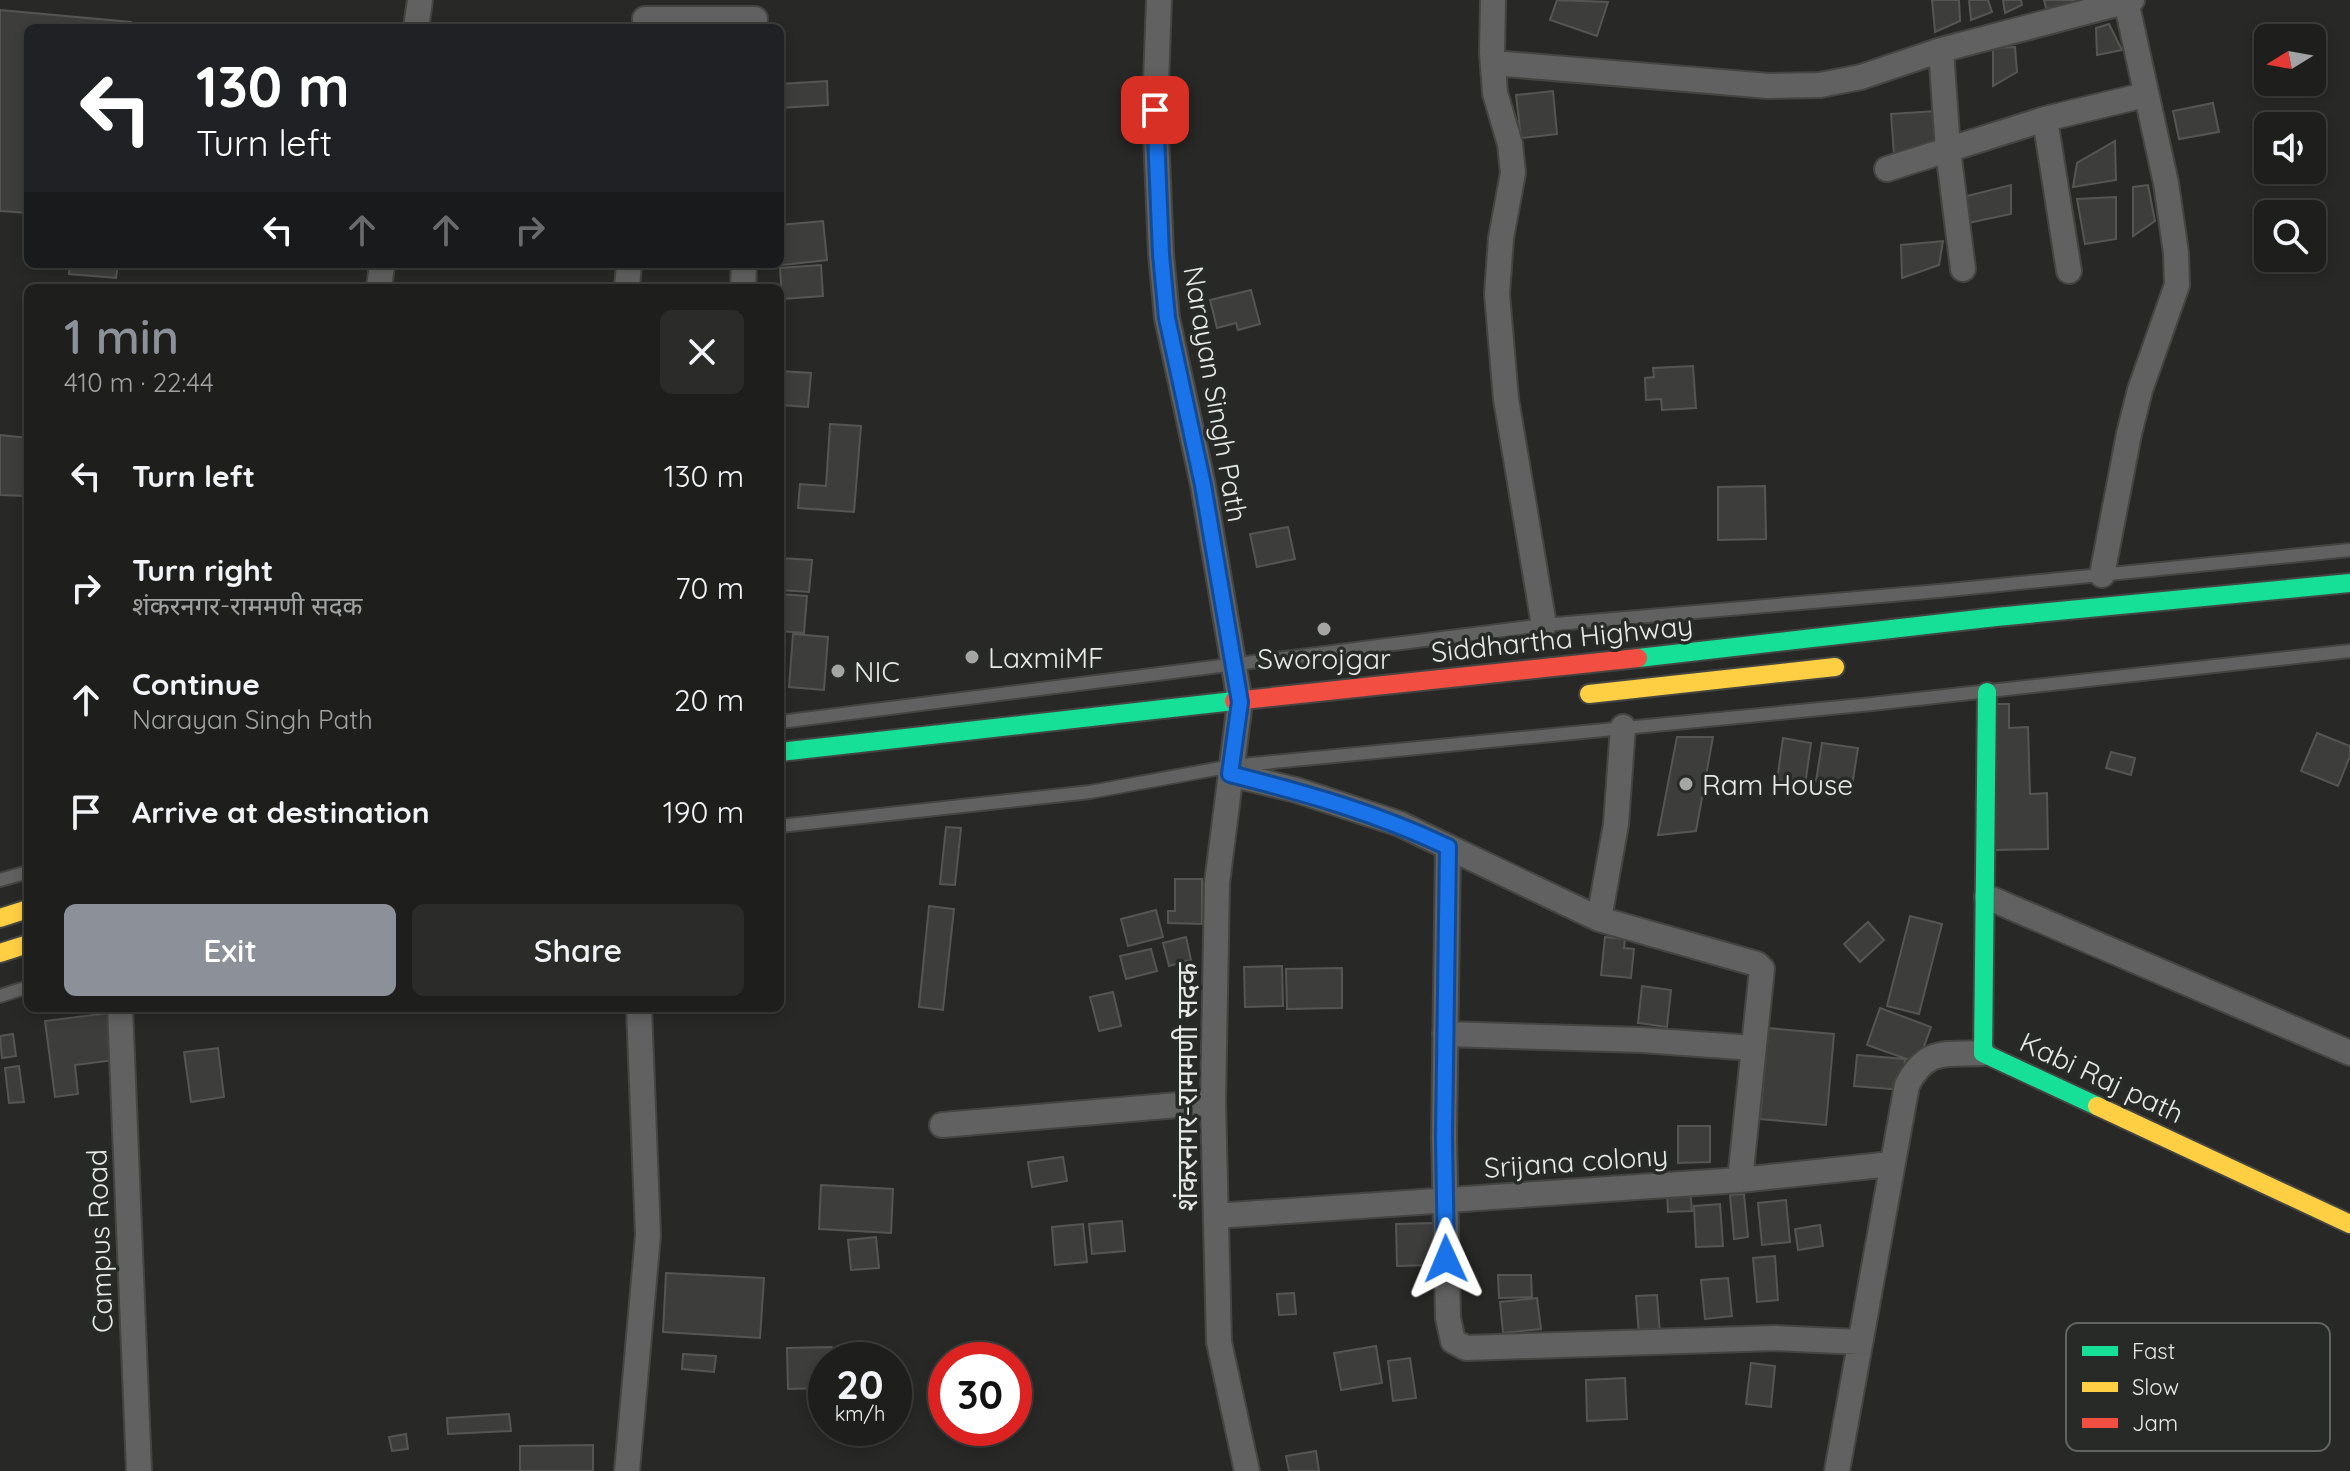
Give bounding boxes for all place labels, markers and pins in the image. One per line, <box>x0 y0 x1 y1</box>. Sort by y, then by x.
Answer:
pin <box>1121 76 1189 144</box>
marker: Sworojgar <box>1315 620 1333 638</box>
place label: LaxmiMF <box>988 640 1104 675</box>
place label: Sworojgar <box>1257 641 1391 676</box>
marker: LaxmiMF <box>963 648 981 666</box>
place label: NIC <box>854 654 900 689</box>
marker: NIC <box>829 662 847 680</box>
place label: Ram House <box>1702 767 1853 802</box>
marker: Ram House <box>1677 775 1695 793</box>

